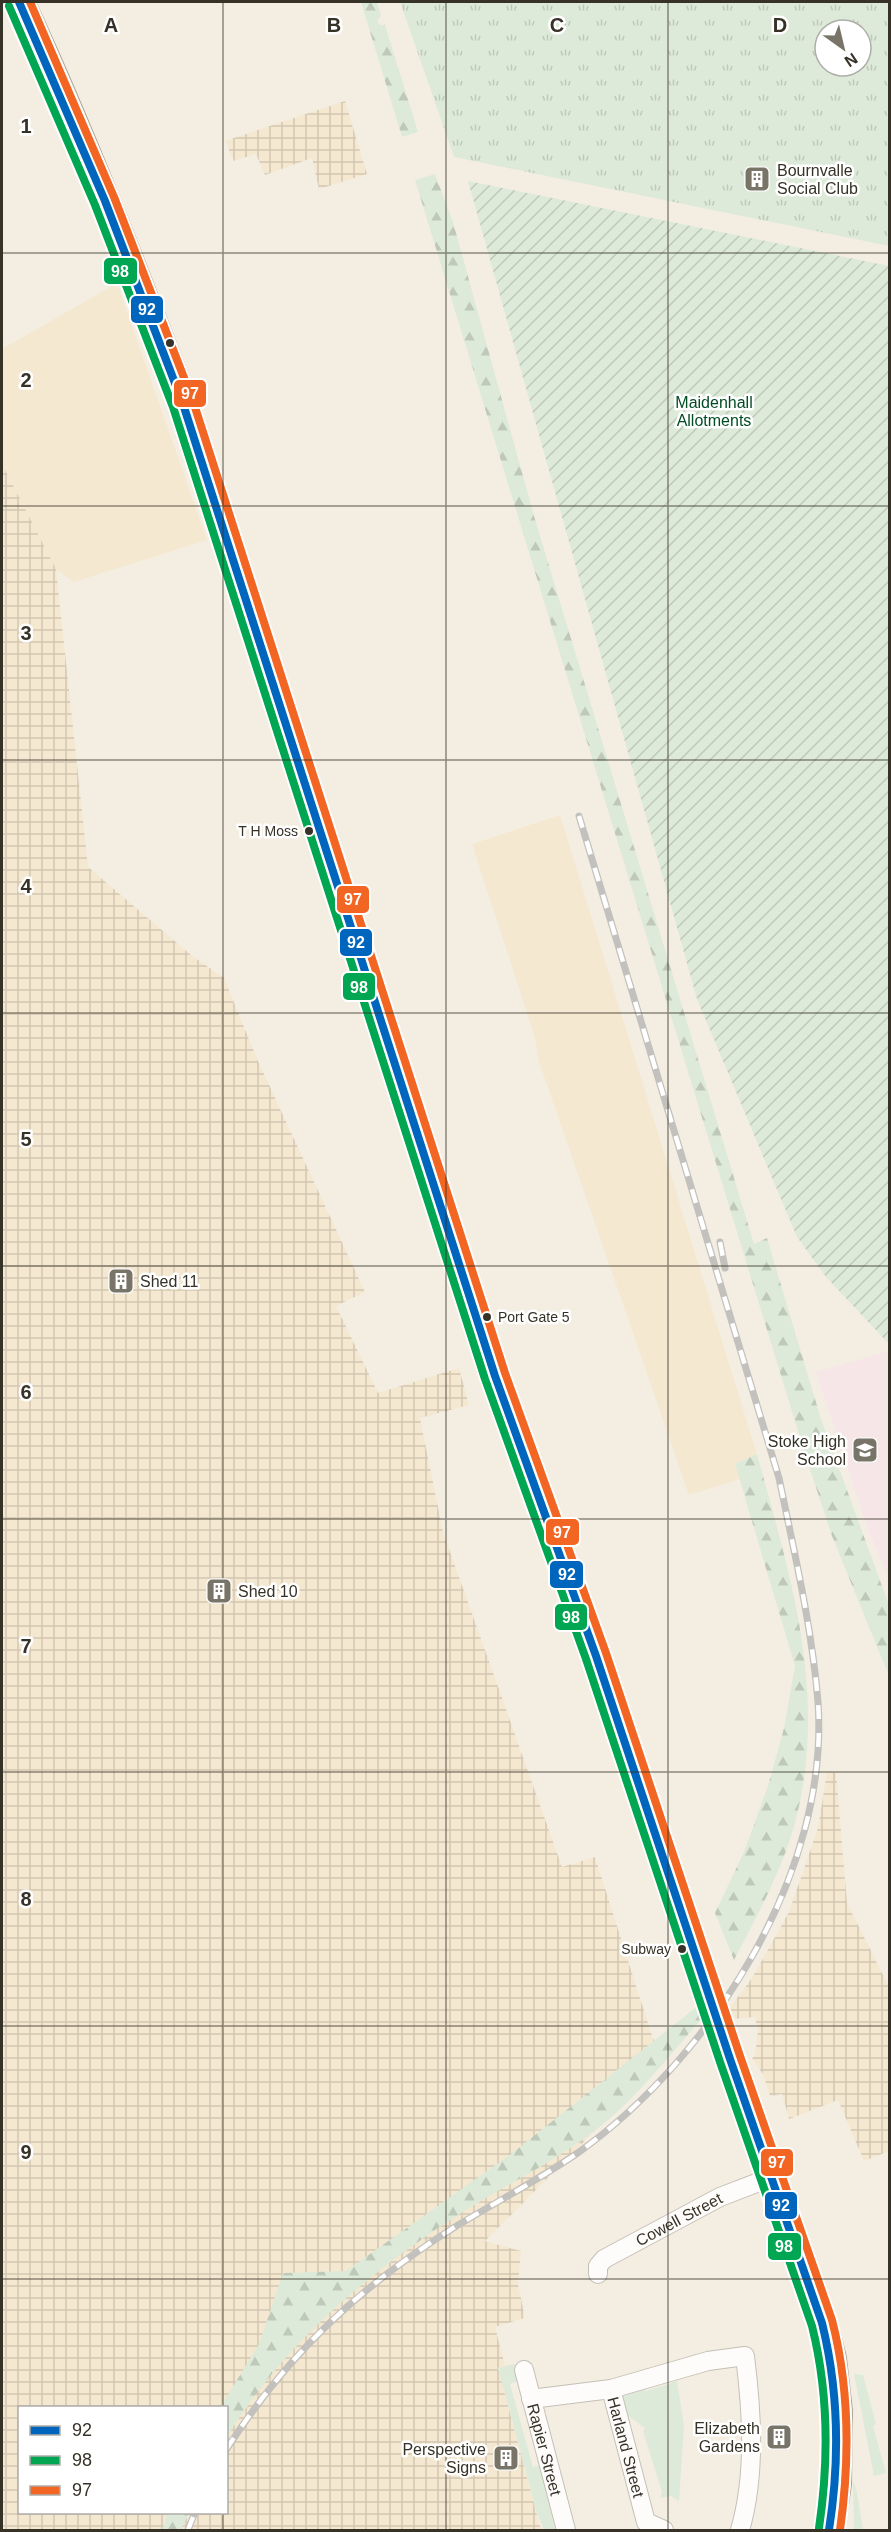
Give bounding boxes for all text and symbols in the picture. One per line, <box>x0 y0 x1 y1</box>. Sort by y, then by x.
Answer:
text: A <box>104 14 118 36</box>
text: B <box>327 14 341 36</box>
text: C <box>550 14 564 36</box>
text: D <box>773 14 787 36</box>
north arrow <box>813 18 873 78</box>
text: N <box>842 50 861 70</box>
text: 1 <box>20 115 32 137</box>
place label: Bournvalle Social Club <box>777 162 858 197</box>
building icon: Bournvalle Social Club <box>742 164 772 194</box>
line badge: 98 <box>103 257 138 285</box>
text: 98 <box>111 263 129 280</box>
line badge: 92 <box>130 295 164 324</box>
text: 92 <box>138 301 156 318</box>
unlabelled marker <box>164 337 176 349</box>
text: 2 <box>20 369 32 391</box>
line badge: 97 <box>173 379 207 408</box>
text: 97 <box>181 385 199 402</box>
park label: Maidenhall Allotments <box>675 394 753 429</box>
text: 3 <box>20 622 32 644</box>
place label: T H Moss <box>238 823 298 839</box>
marker: T H Moss <box>303 825 315 837</box>
text: 4 <box>20 875 32 897</box>
line badge: 97 <box>336 885 370 914</box>
text: 97 <box>344 891 362 908</box>
line badge: 92 <box>339 928 373 957</box>
text: 92 <box>347 934 365 951</box>
line badge: 98 <box>342 972 376 1001</box>
text: 98 <box>350 979 368 996</box>
text: 5 <box>20 1128 32 1150</box>
building icon: Shed 11 <box>106 1266 136 1296</box>
place label: Shed 11 <box>140 1273 199 1290</box>
place label: Port Gate 5 <box>498 1309 570 1325</box>
marker: Port Gate 5 <box>481 1311 493 1323</box>
text: 6 <box>20 1381 32 1403</box>
place label: Stoke High School <box>768 1433 846 1468</box>
school or university icon: Stoke High School <box>850 1435 880 1465</box>
line badge: 97 <box>545 1518 580 1546</box>
text: 97 <box>553 1524 571 1541</box>
line badge: 92 <box>549 1560 584 1589</box>
text: 92 <box>558 1566 576 1583</box>
building icon: Shed 10 <box>204 1576 234 1606</box>
place label: Shed 10 <box>238 1583 298 1600</box>
line badge: 98 <box>554 1603 588 1631</box>
text: 98 <box>562 1609 580 1626</box>
text: 7 <box>20 1635 32 1657</box>
text: 8 <box>20 1888 32 1910</box>
place label: Subway <box>621 1941 671 1957</box>
marker: Subway <box>676 1943 688 1955</box>
text: 9 <box>20 2141 32 2163</box>
line badge: 97 <box>760 2148 794 2177</box>
text: 97 <box>768 2154 786 2171</box>
street label: Cowell Street <box>633 2189 725 2249</box>
line badge: 92 <box>764 2191 798 2220</box>
text: 92 <box>772 2197 790 2214</box>
line badge: 98 <box>767 2232 802 2261</box>
text: 98 <box>775 2238 793 2255</box>
street label: Harland Street <box>605 2395 648 2500</box>
street label: Rapier Street <box>525 2402 565 2498</box>
legend <box>18 2406 228 2514</box>
text: 92 <box>72 2420 92 2440</box>
place label: Elizabeth Gardens <box>694 2420 760 2455</box>
building icon: Elizabeth Gardens <box>764 2422 794 2452</box>
place label: Perspective Signs <box>402 2441 486 2476</box>
building icon: Perspective Signs <box>491 2443 521 2473</box>
text: 98 <box>72 2450 92 2470</box>
text: 97 <box>72 2480 92 2500</box>

